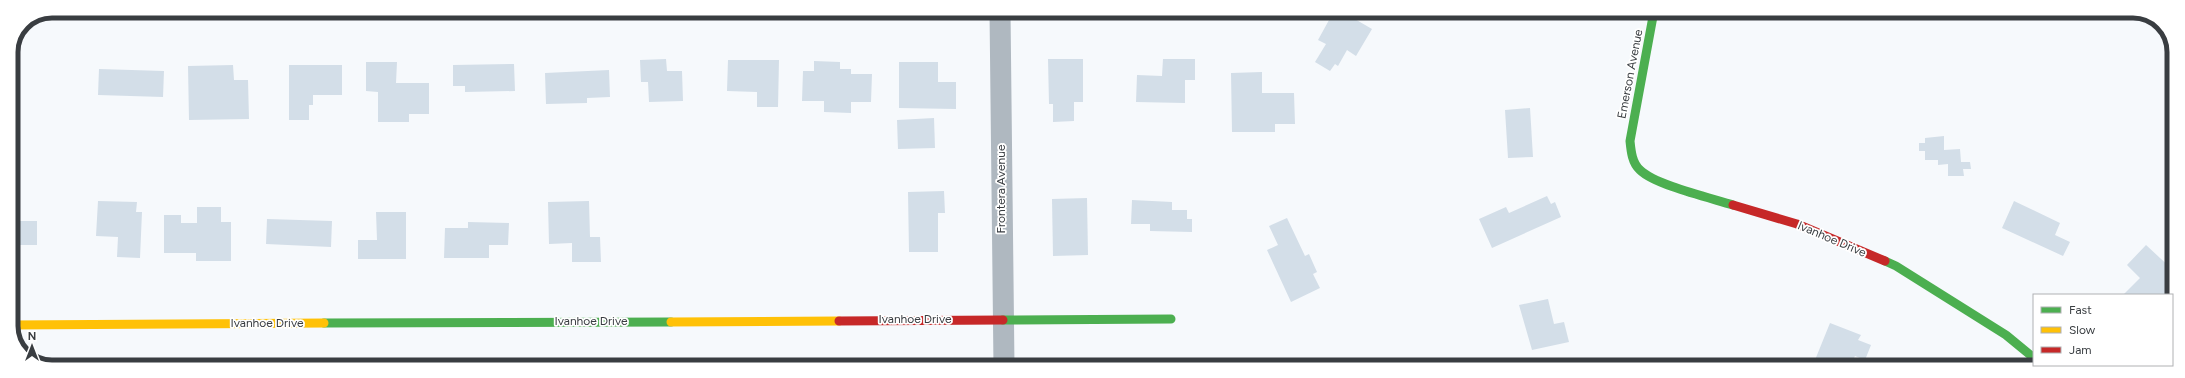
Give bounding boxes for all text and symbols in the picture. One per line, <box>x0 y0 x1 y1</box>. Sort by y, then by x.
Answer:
street label: Emerson Avenue <box>1614 28 1646 120</box>
street label: Frontera Avenue <box>994 144 1008 233</box>
street label: Ivanhoe Drive <box>1796 218 1869 260</box>
legend <box>2033 294 2173 366</box>
text: Fast <box>2069 303 2092 317</box>
street label: Ivanhoe Drive <box>878 312 952 326</box>
street label: Ivanhoe Drive <box>554 314 628 328</box>
street label: Ivanhoe Drive <box>230 316 304 330</box>
text: Slow <box>2069 323 2096 337</box>
north arrow <box>12 326 52 366</box>
text: N <box>28 330 36 343</box>
text: Jam <box>2069 343 2092 357</box>

